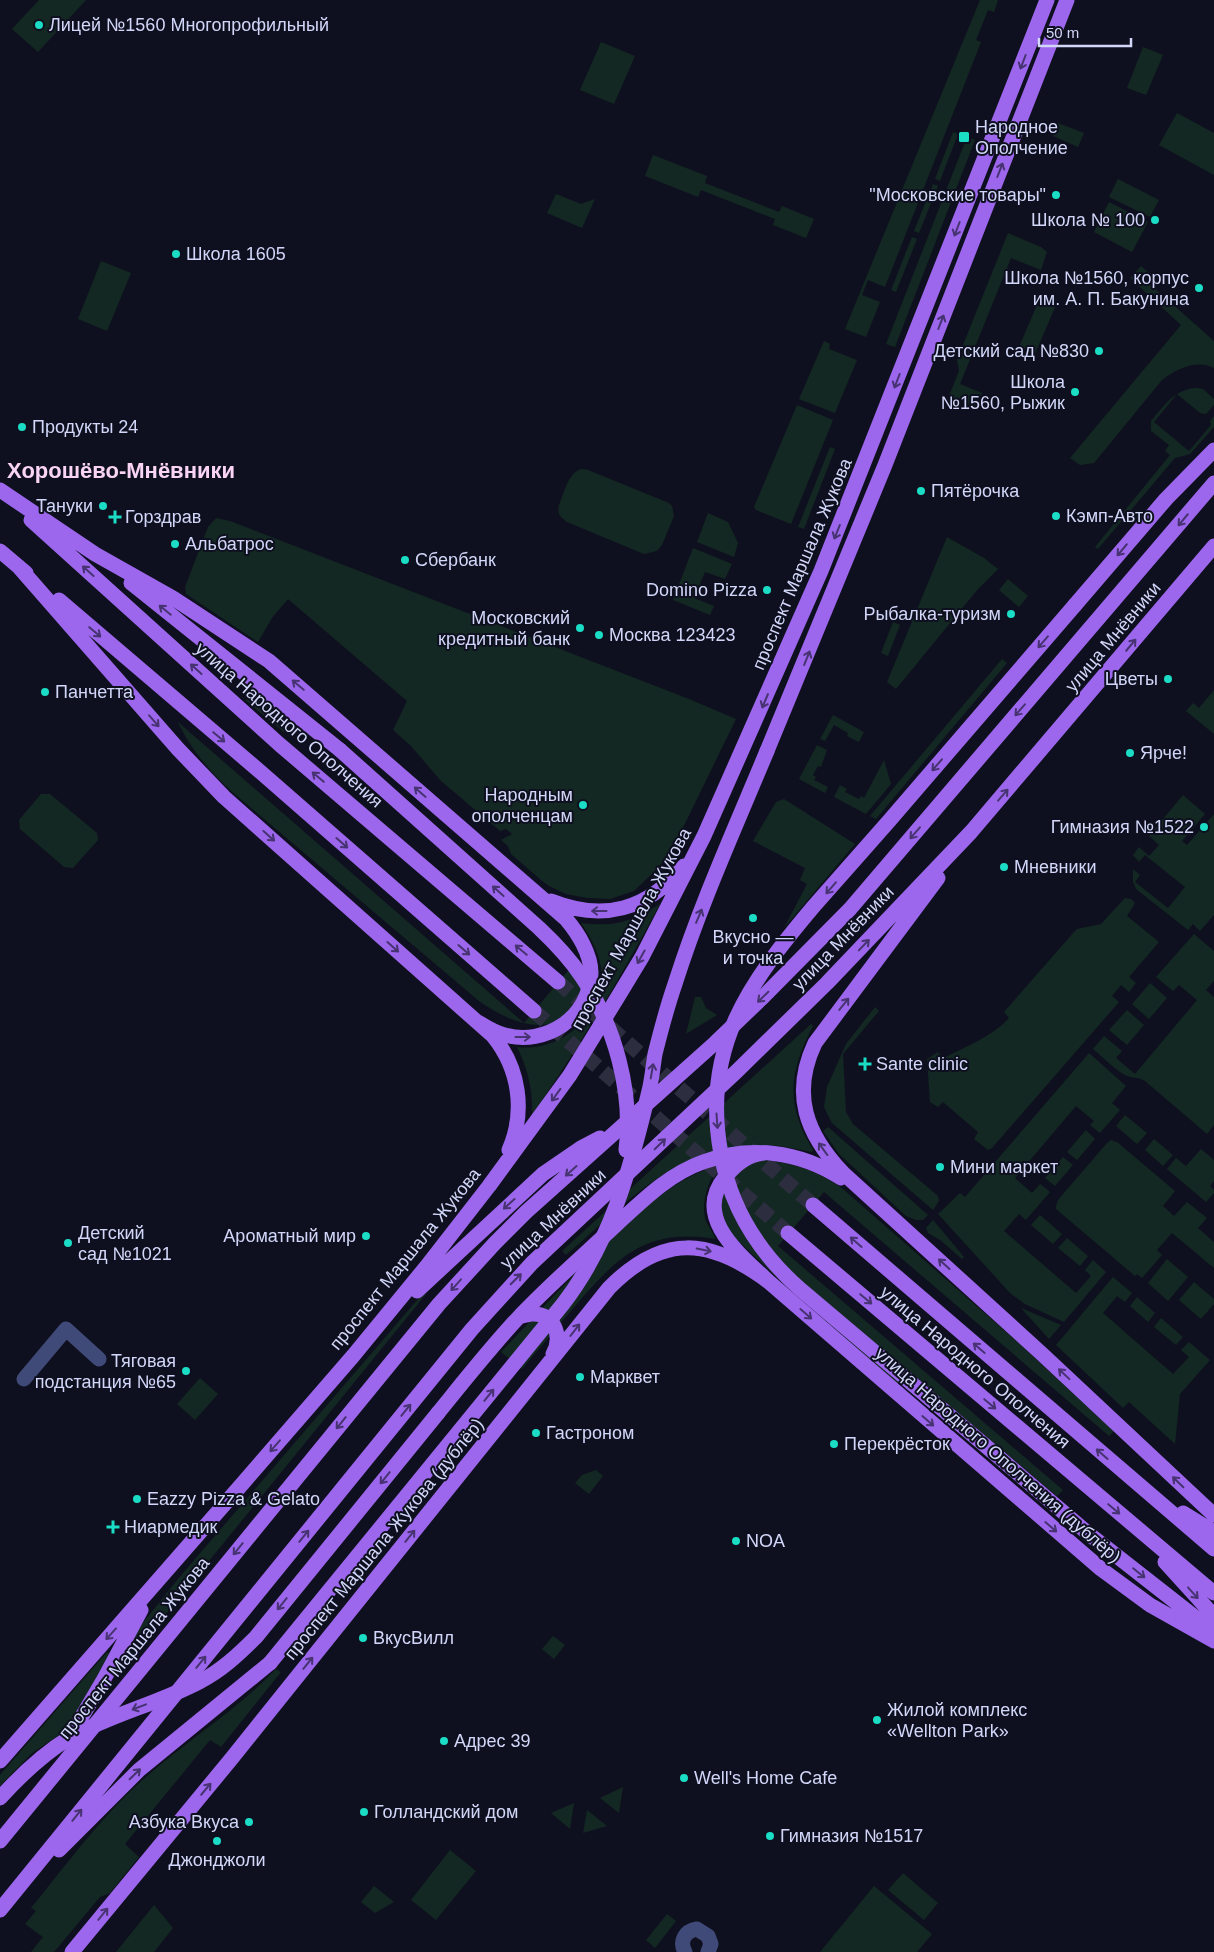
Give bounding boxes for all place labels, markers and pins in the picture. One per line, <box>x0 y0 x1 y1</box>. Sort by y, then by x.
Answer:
place label: Лицей №1560 Многопрофильный <box>49 15 329 35</box>
marker: Лицей №1560 Многопрофильный <box>33 19 45 31</box>
place label: Народное Ополчение <box>975 117 1068 158</box>
marker: Народное Ополчение <box>957 130 971 144</box>
place label: "Московские товары" <box>869 185 1046 205</box>
marker: "Московские товары" <box>1050 189 1062 201</box>
place label: Школа № 100 <box>1031 210 1145 230</box>
marker: Школа № 100 <box>1149 214 1161 226</box>
place label: Школа 1605 <box>186 244 286 264</box>
marker: Школа 1605 <box>170 248 182 260</box>
place label: Школа №1560, корпус им. А. П. Бакунина <box>1004 268 1190 309</box>
marker: Школа №1560, корпус им. А. П. Бакунина <box>1193 282 1205 294</box>
place label: Детский сад №830 <box>934 341 1089 361</box>
marker: Детский сад №830 <box>1093 345 1105 357</box>
place label: Школа №1560, Рыжик <box>941 372 1066 413</box>
marker: Школа №1560, Рыжик <box>1069 386 1081 398</box>
place label: Продукты 24 <box>32 417 138 437</box>
marker: Продукты 24 <box>16 421 28 433</box>
place label: Пятёрочка <box>931 481 1020 501</box>
marker: Пятёрочка <box>915 485 927 497</box>
place label: Тануки <box>36 496 93 516</box>
marker: Тануки <box>97 500 109 512</box>
place label: Кэмп-Авто <box>1066 506 1153 526</box>
place label: Горздрав <box>125 507 201 527</box>
marker: Кэмп-Авто <box>1050 510 1062 522</box>
marker: Горздрав <box>109 511 121 523</box>
place label: Альбатрос <box>185 534 274 554</box>
marker: Альбатрос <box>169 538 181 550</box>
place label: Сбербанк <box>415 550 496 570</box>
marker: Сбербанк <box>399 554 411 566</box>
place label: Domino Pizza <box>646 580 758 600</box>
marker: Domino Pizza <box>761 584 773 596</box>
place label: Рыбалка-туризм <box>863 604 1001 624</box>
place label: Московский кредитный банк <box>438 608 570 649</box>
marker: Рыбалка-туризм <box>1005 608 1017 620</box>
marker: Московский кредитный банк <box>574 622 586 634</box>
place label: Москва 123423 <box>609 625 736 645</box>
marker: Москва 123423 <box>593 629 605 641</box>
place label: Цветы <box>1105 669 1158 689</box>
marker: Цветы <box>1162 673 1174 685</box>
place label: Панчетта <box>55 682 134 702</box>
marker: Панчетта <box>39 686 51 698</box>
place label: Ярче! <box>1140 743 1187 763</box>
marker: Ярче! <box>1124 747 1136 759</box>
place label: Народным ополченцам <box>471 785 573 826</box>
marker: Народным ополченцам <box>577 799 589 811</box>
place label: Гимназия №1522 <box>1051 817 1194 837</box>
marker: Гимназия №1522 <box>1198 821 1210 833</box>
place label: Мневники <box>1014 857 1096 877</box>
marker: Мневники <box>998 861 1010 873</box>
marker: Вкусно — и точка <box>747 912 759 924</box>
place label: Вкусно — и точка <box>713 927 793 968</box>
place label: Sante clinic <box>876 1054 968 1074</box>
marker: Sante clinic <box>858 1057 872 1071</box>
place label: Мини маркет <box>950 1157 1058 1177</box>
marker: Мини маркет <box>934 1161 946 1173</box>
place label: Детский сад №1021 <box>78 1223 172 1264</box>
place label: Ароматный мир <box>223 1226 356 1246</box>
marker: Ароматный мир <box>360 1230 372 1242</box>
marker: Детский сад №1021 <box>62 1237 74 1249</box>
place label: Тяговая подстанция №65 <box>35 1351 176 1392</box>
marker: Тяговая подстанция №65 <box>180 1365 192 1377</box>
place label: Марквет <box>590 1367 660 1387</box>
marker: Марквет <box>574 1371 586 1383</box>
place label: Гастроном <box>546 1423 634 1443</box>
marker: Гастроном <box>530 1427 542 1439</box>
place label: Перекрёсток <box>844 1434 950 1454</box>
marker: Перекрёсток <box>828 1438 840 1450</box>
place label: Eazzy Pizza & Gelato <box>147 1489 320 1509</box>
marker: Eazzy Pizza & Gelato <box>131 1493 143 1505</box>
place label: Ниармедик <box>124 1517 218 1537</box>
marker: Ниармедик <box>106 1520 120 1534</box>
place label: NOA <box>746 1531 785 1551</box>
marker: NOA <box>730 1535 742 1547</box>
place label: ВкусВилл <box>373 1628 454 1648</box>
marker: ВкусВилл <box>357 1632 369 1644</box>
place label: Жилой комплекс «Wellton Park» <box>887 1700 1027 1741</box>
marker: Жилой комплекс «Wellton Park» <box>871 1714 883 1726</box>
place label: Адрес 39 <box>454 1731 531 1751</box>
marker: Адрес 39 <box>438 1735 450 1747</box>
place label: Well's Home Cafe <box>694 1768 837 1788</box>
marker: Well's Home Cafe <box>678 1772 690 1784</box>
place label: Голландский дом <box>374 1802 519 1822</box>
marker: Голландский дом <box>358 1806 370 1818</box>
place label: Азбука Вкуса <box>129 1812 240 1832</box>
marker: Азбука Вкуса <box>243 1816 255 1828</box>
place label: Гимназия №1517 <box>780 1826 923 1846</box>
marker: Гимназия №1517 <box>764 1830 776 1842</box>
marker: Джонджоли <box>211 1835 223 1847</box>
place label: Джонджоли <box>169 1850 265 1870</box>

